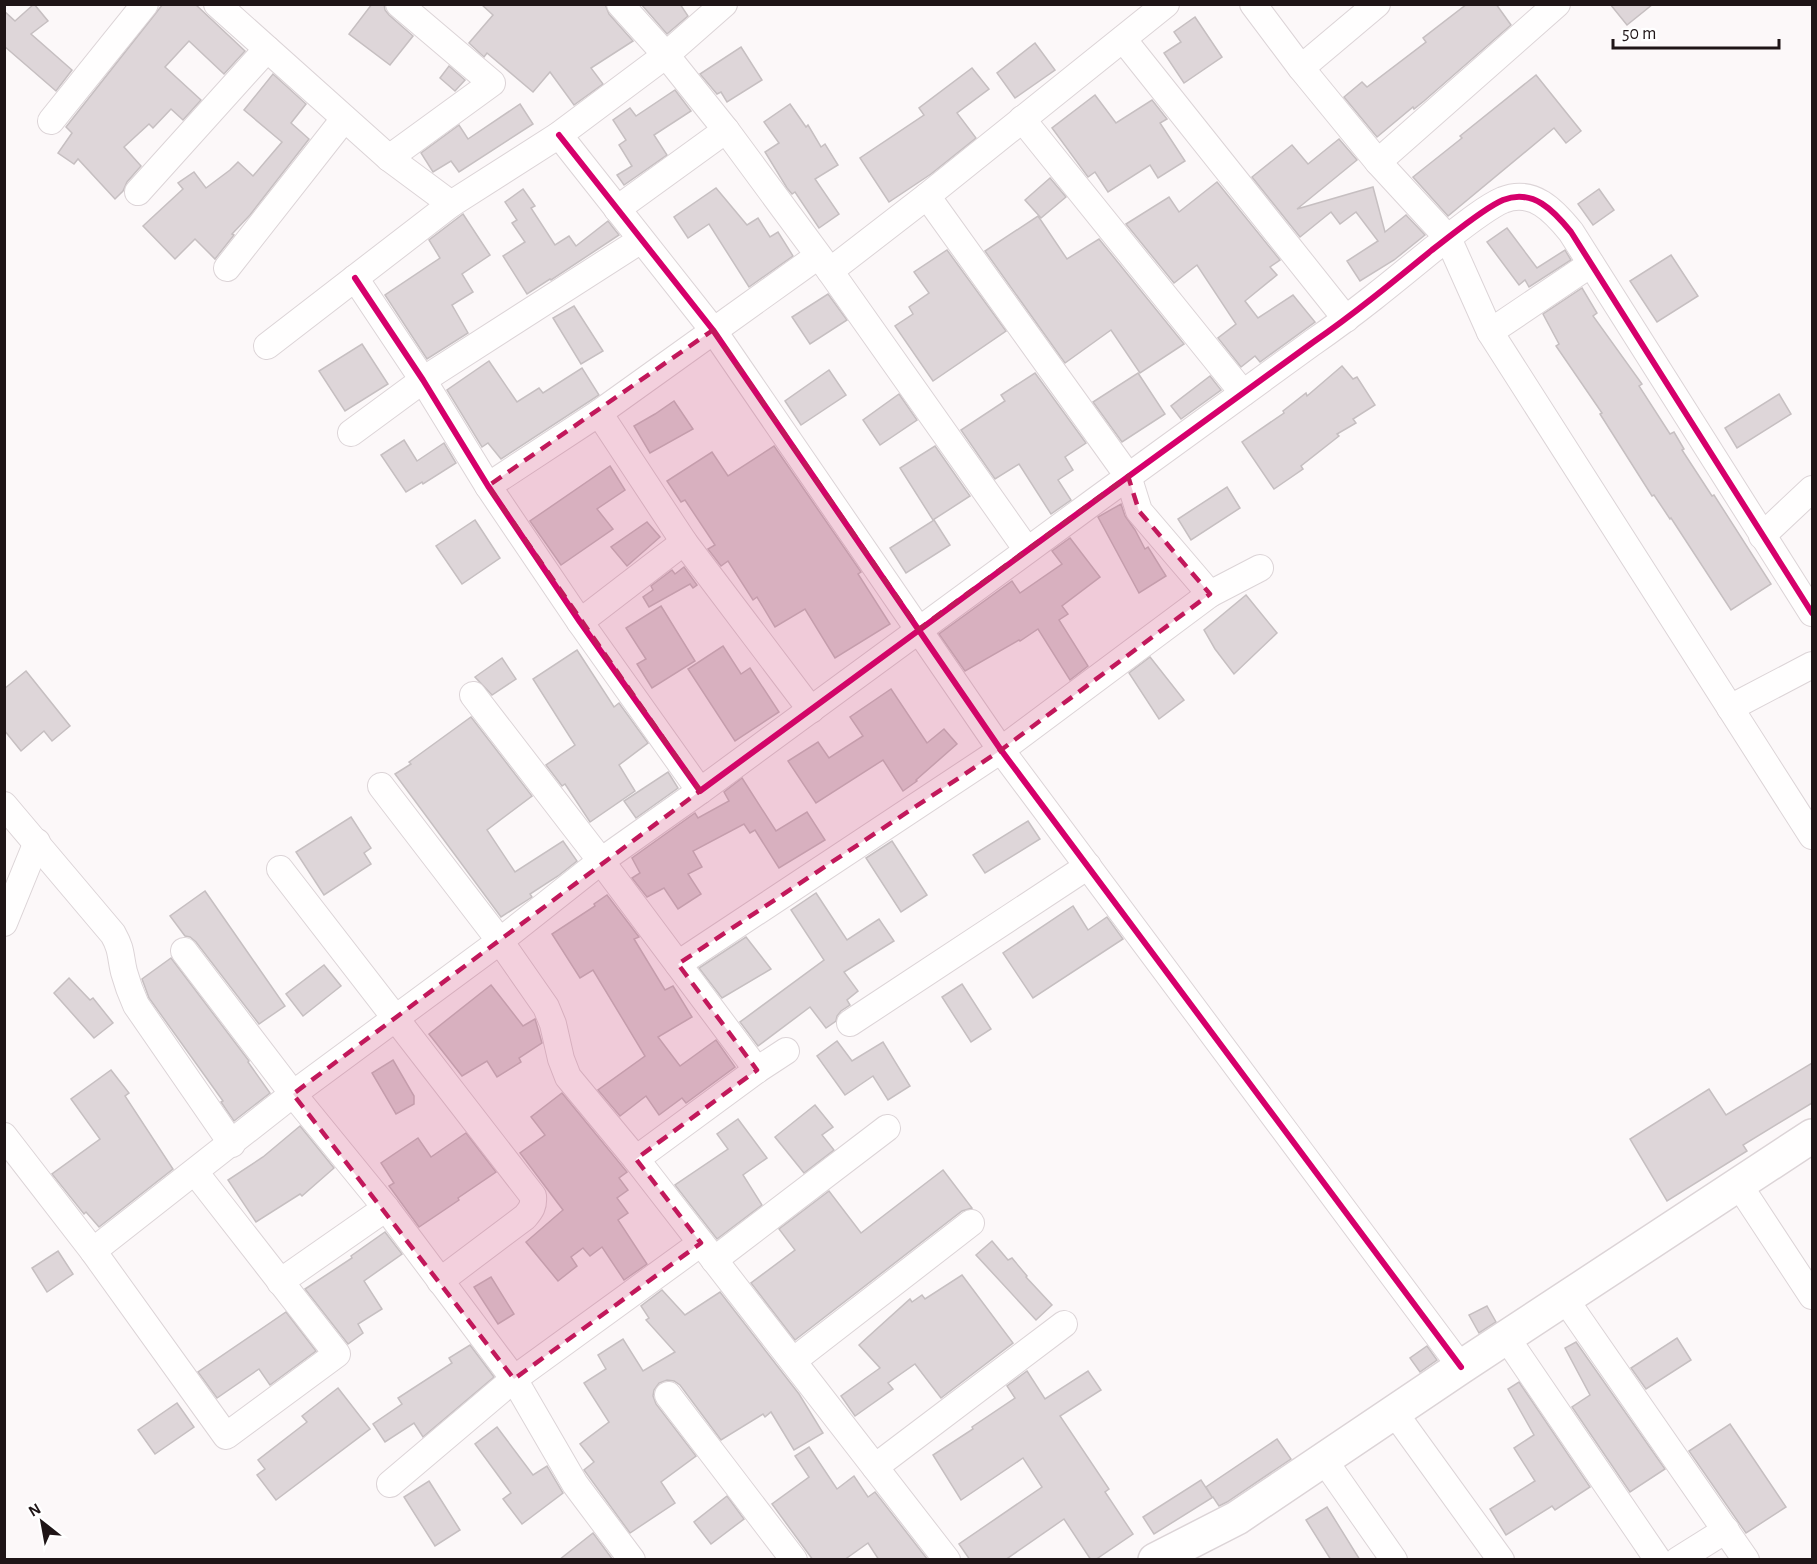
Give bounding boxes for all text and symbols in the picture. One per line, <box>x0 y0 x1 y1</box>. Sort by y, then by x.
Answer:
scale bar <box>1613 12 1780 50</box>
text: 50 m <box>1622 25 1656 43</box>
north arrow <box>12 1492 72 1552</box>
text: N <box>26 1500 44 1520</box>

